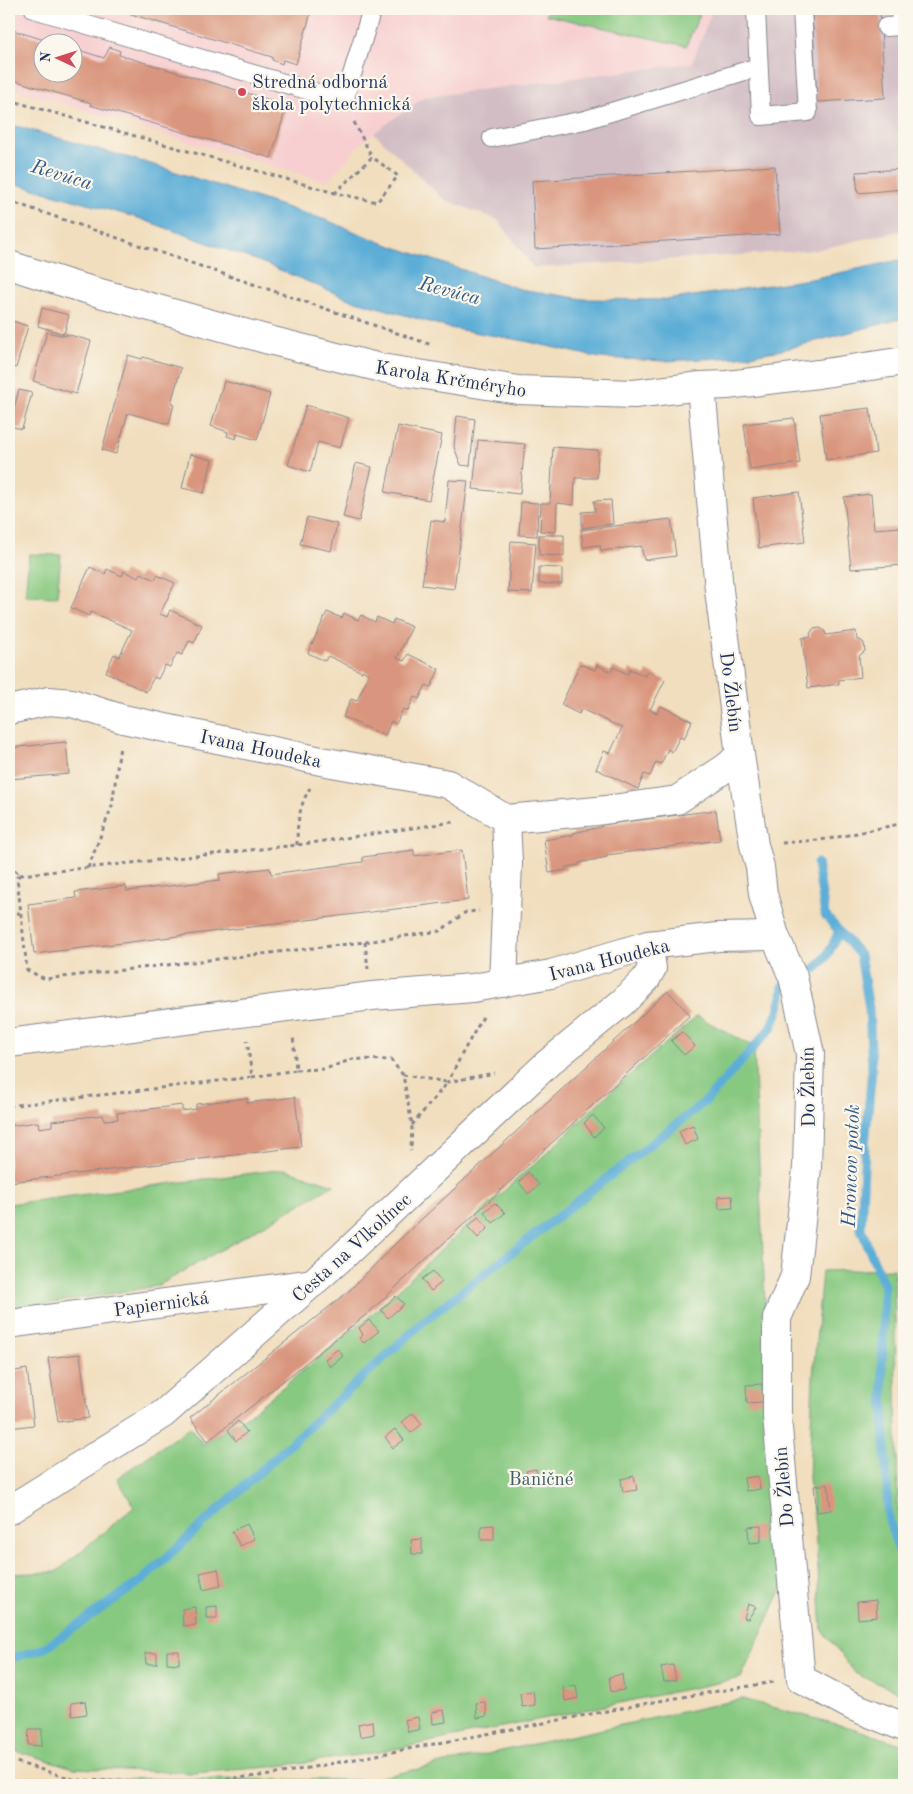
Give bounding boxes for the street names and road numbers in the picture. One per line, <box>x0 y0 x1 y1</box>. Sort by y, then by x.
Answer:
street label: Karola Krčméryho <box>374 359 527 402</box>
street label: Do Žlebín <box>715 650 748 734</box>
street label: Ivana Houdeka <box>198 728 324 773</box>
street label: Ivana Houdeka <box>547 937 673 986</box>
street label: Do Žlebín <box>795 1046 820 1128</box>
street label: Cesta na Vlkolínec <box>290 1191 416 1307</box>
street label: Papiernická <box>113 1289 211 1322</box>
street label: Do Žlebín <box>769 1446 798 1528</box>

